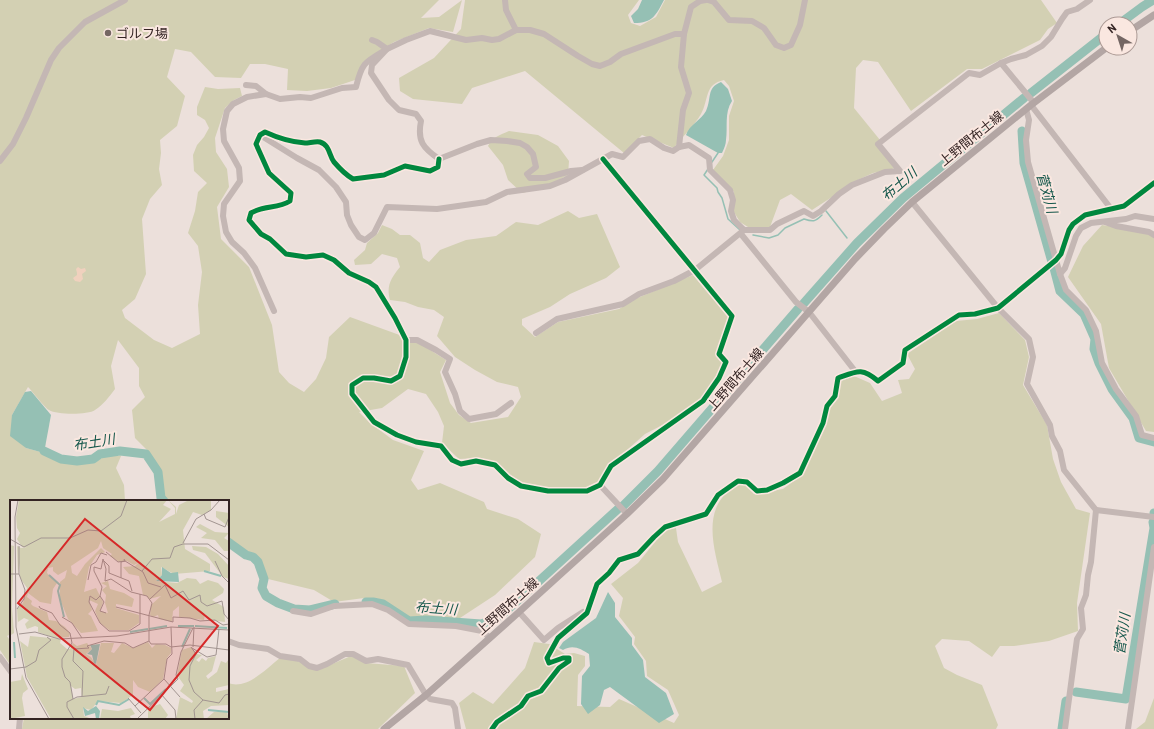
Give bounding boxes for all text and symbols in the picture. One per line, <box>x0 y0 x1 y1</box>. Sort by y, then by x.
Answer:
north arrow <box>1098 16 1138 56</box>
text: N <box>1104 20 1118 35</box>
place label: ゴルフ場 <box>116 25 168 41</box>
marker: ゴルフ場 <box>103 28 113 38</box>
street label: 上野間布土線 <box>936 107 1006 169</box>
water label: 布土川 <box>877 162 922 204</box>
water label: 菅苅川 <box>1034 170 1062 217</box>
street label: 上野間布土線 <box>703 344 767 414</box>
water label: 布土川 <box>72 430 118 453</box>
inset map <box>10 500 229 719</box>
street label: 上野間布土線 <box>473 574 541 638</box>
water label: 布土川 <box>414 598 460 618</box>
water label: 菅苅川 <box>1110 610 1133 656</box>

